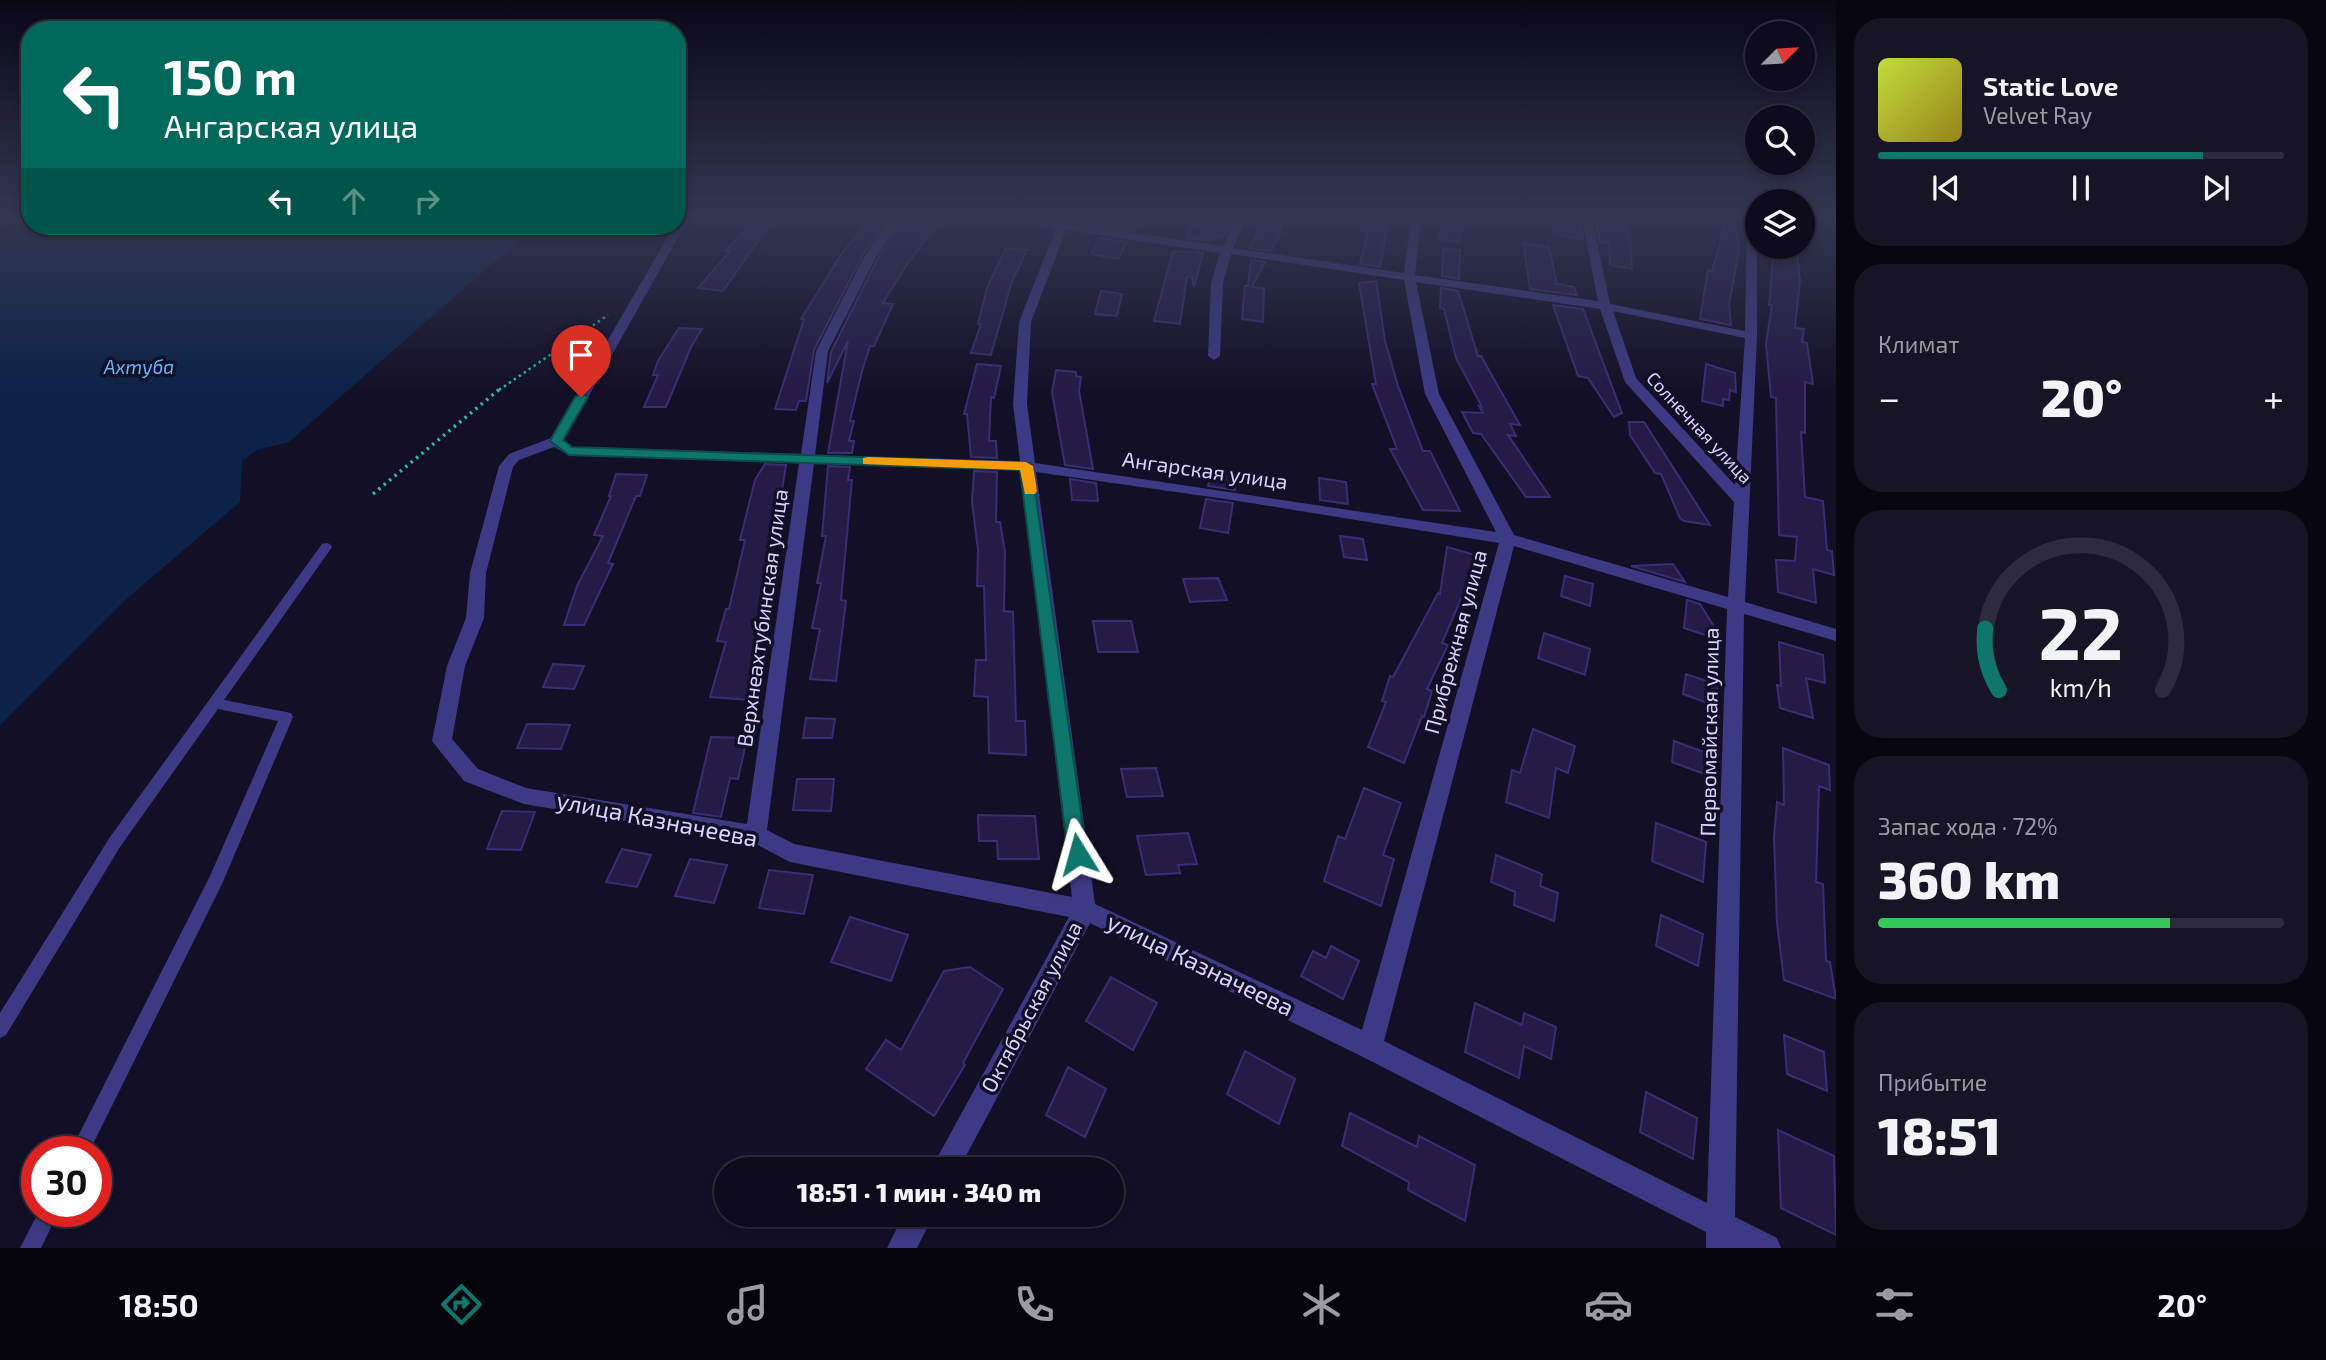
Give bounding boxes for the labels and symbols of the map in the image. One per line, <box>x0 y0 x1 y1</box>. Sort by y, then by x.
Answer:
north arrow <box>1745 21 1815 91</box>
pin <box>551 325 611 397</box>
water label: Ахтуба <box>103 355 174 378</box>
street label: Солнечная улица <box>1642 367 1757 488</box>
street label: Ангарская улица <box>1121 446 1290 494</box>
street label: Верхнеахтубинская улица <box>731 487 793 748</box>
street label: Прибрежная улица <box>1418 547 1492 736</box>
street label: Первомайская улица <box>1694 627 1724 837</box>
street label: улица Казначеева <box>554 785 760 853</box>
position arrow <box>1041 817 1115 891</box>
street label: улица Казначеева <box>1102 906 1299 1022</box>
street label: Октябрьская улица <box>975 917 1087 1097</box>
speed limit sign: 30 <box>21 1136 112 1227</box>

